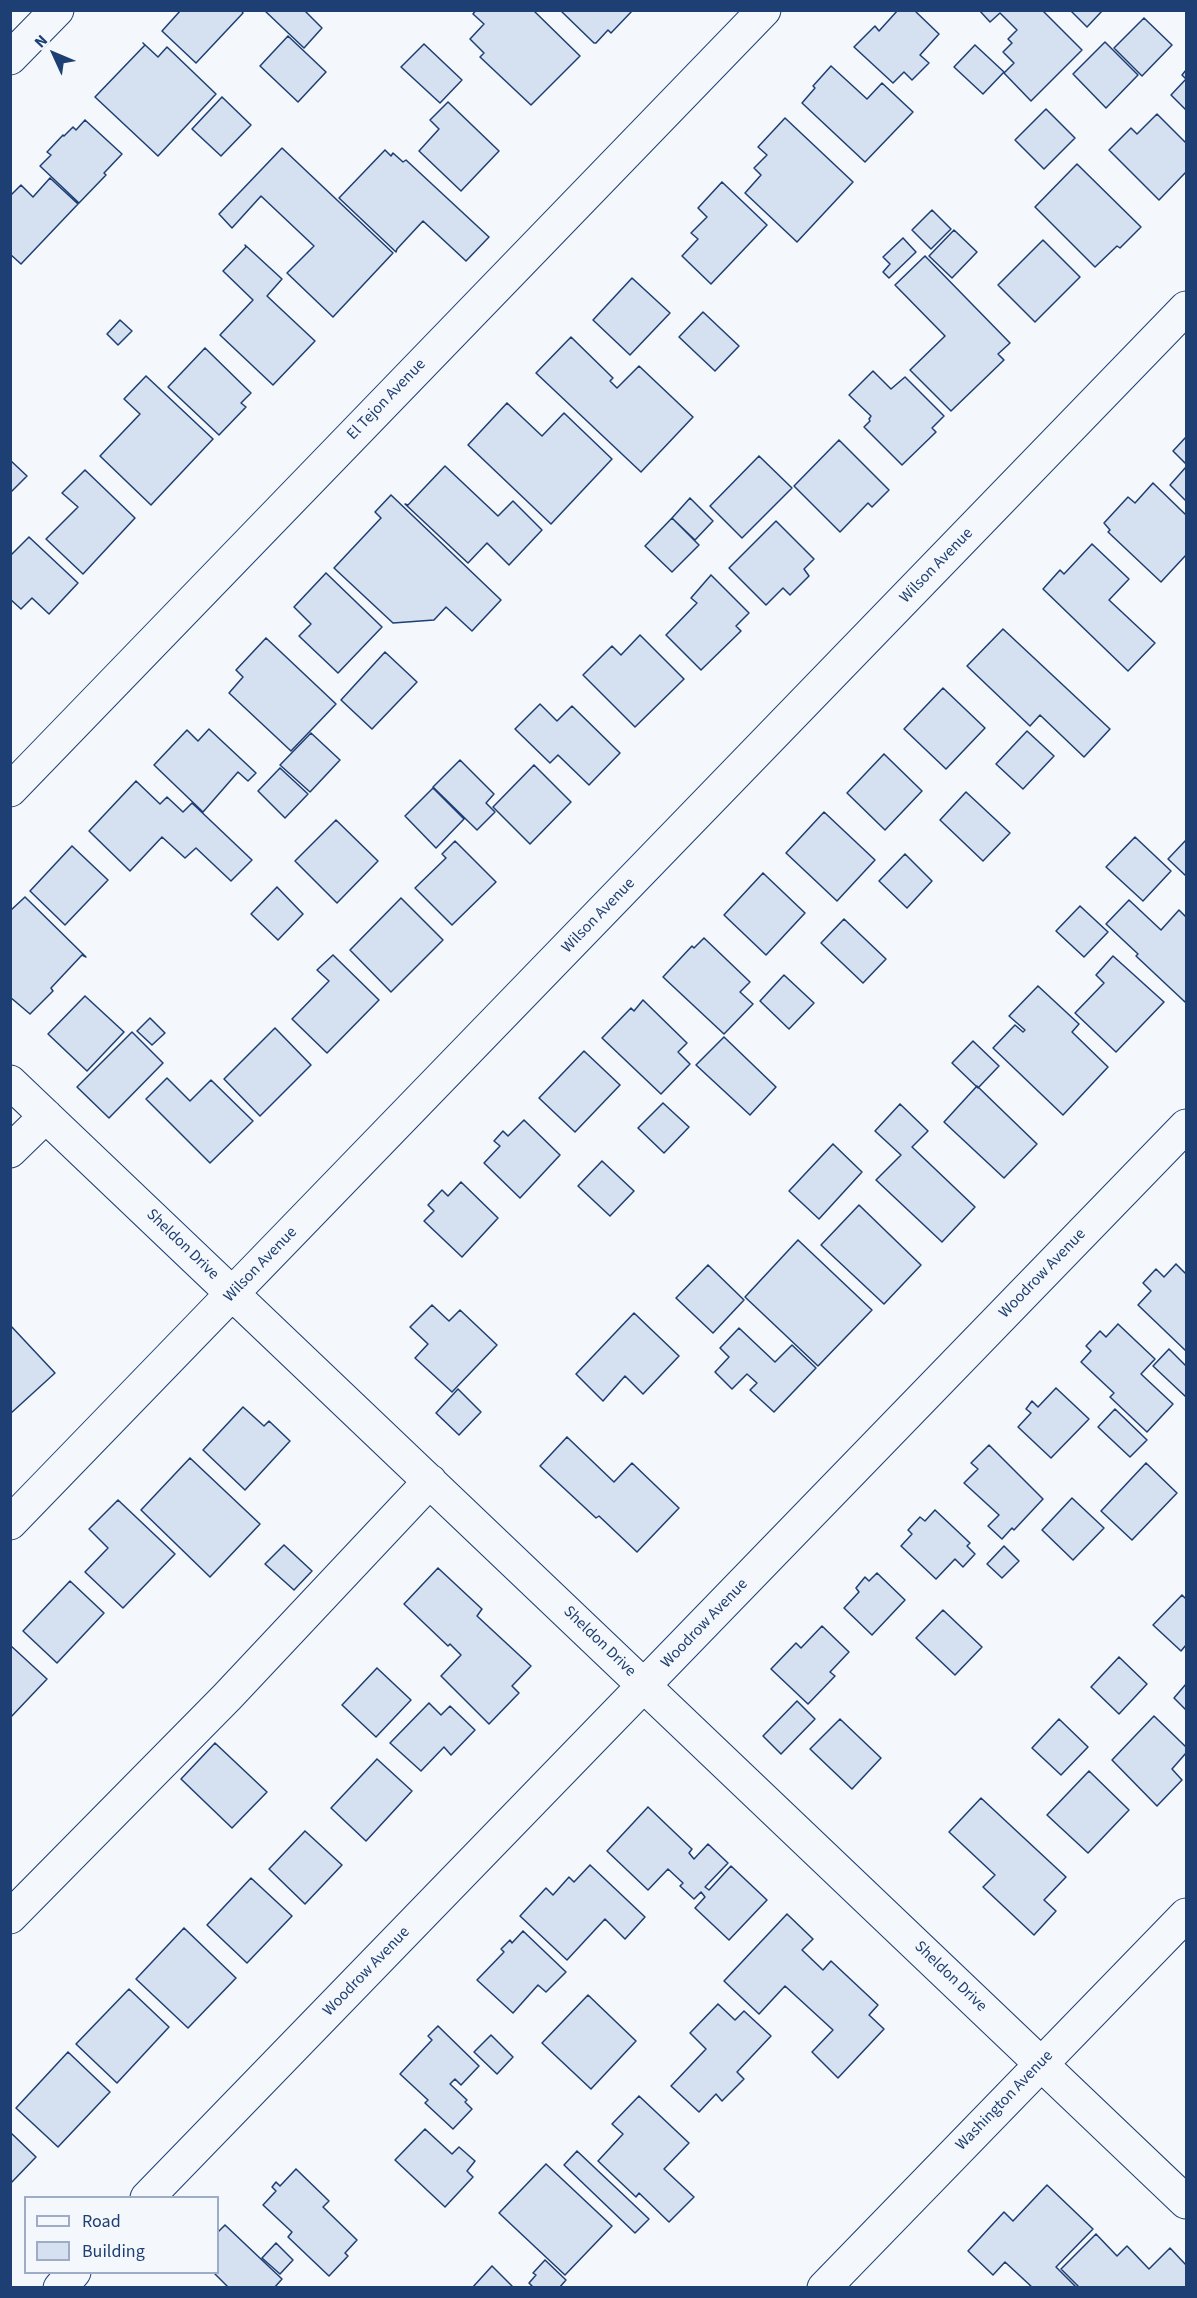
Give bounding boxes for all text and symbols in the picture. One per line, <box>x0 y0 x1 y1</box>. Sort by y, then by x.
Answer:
north arrow <box>24 24 84 84</box>
text: N <box>29 30 53 53</box>
street label: El Tejon Avenue <box>344 356 430 444</box>
street label: Wilson Avenue <box>896 524 978 608</box>
street label: Wilson Avenue <box>558 874 640 958</box>
street label: Sheldon Drive <box>142 1206 222 1284</box>
street label: Wilson Avenue <box>220 1223 302 1307</box>
street label: Woodrow Avenue <box>996 1225 1090 1323</box>
street label: Woodrow Avenue <box>658 1575 752 1673</box>
street label: Sheldon Drive <box>559 1603 639 1681</box>
street label: Woodrow Avenue <box>320 1923 414 2021</box>
street label: Sheldon Drive <box>910 1938 990 2016</box>
street label: Washington Avenue <box>952 2047 1058 2155</box>
legend <box>24 2196 219 2274</box>
text: Road <box>82 2209 121 2234</box>
text: Building <box>82 2239 145 2264</box>

